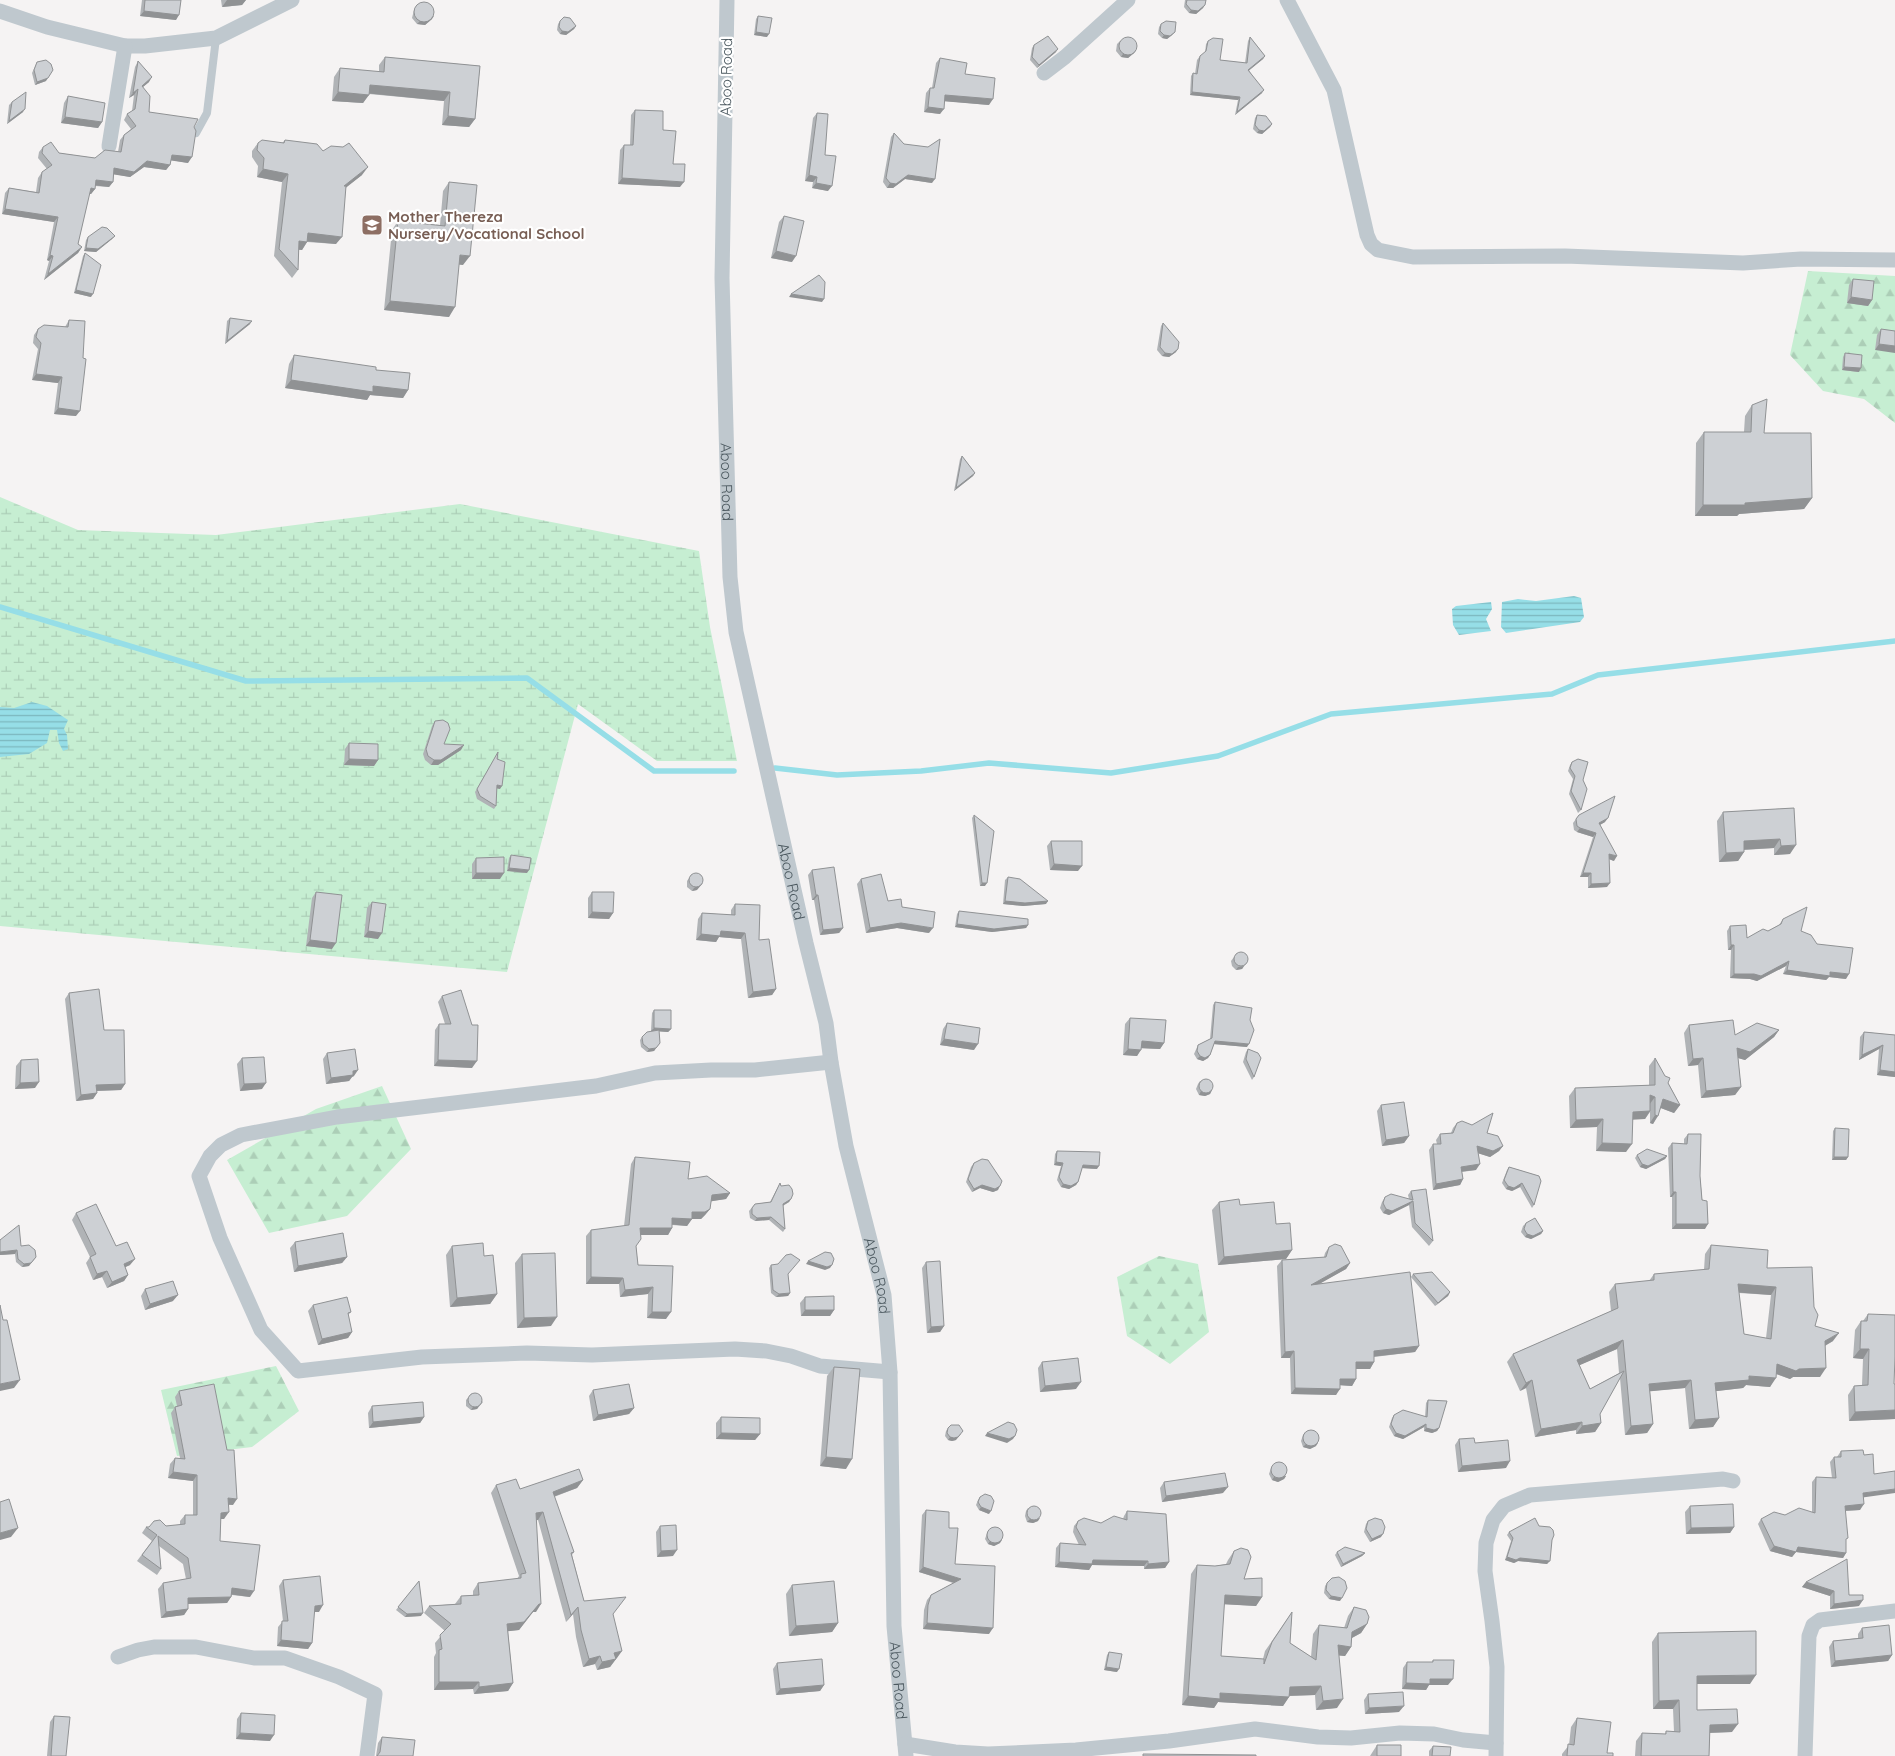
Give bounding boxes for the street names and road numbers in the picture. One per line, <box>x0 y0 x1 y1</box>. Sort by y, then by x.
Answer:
street label: Aboo Road <box>716 38 736 116</box>
street label: Aboo Road <box>717 443 738 521</box>
street label: Aboo Road <box>774 841 810 922</box>
street label: Aboo Road <box>860 1235 895 1315</box>
street label: Aboo Road <box>886 1641 912 1720</box>

